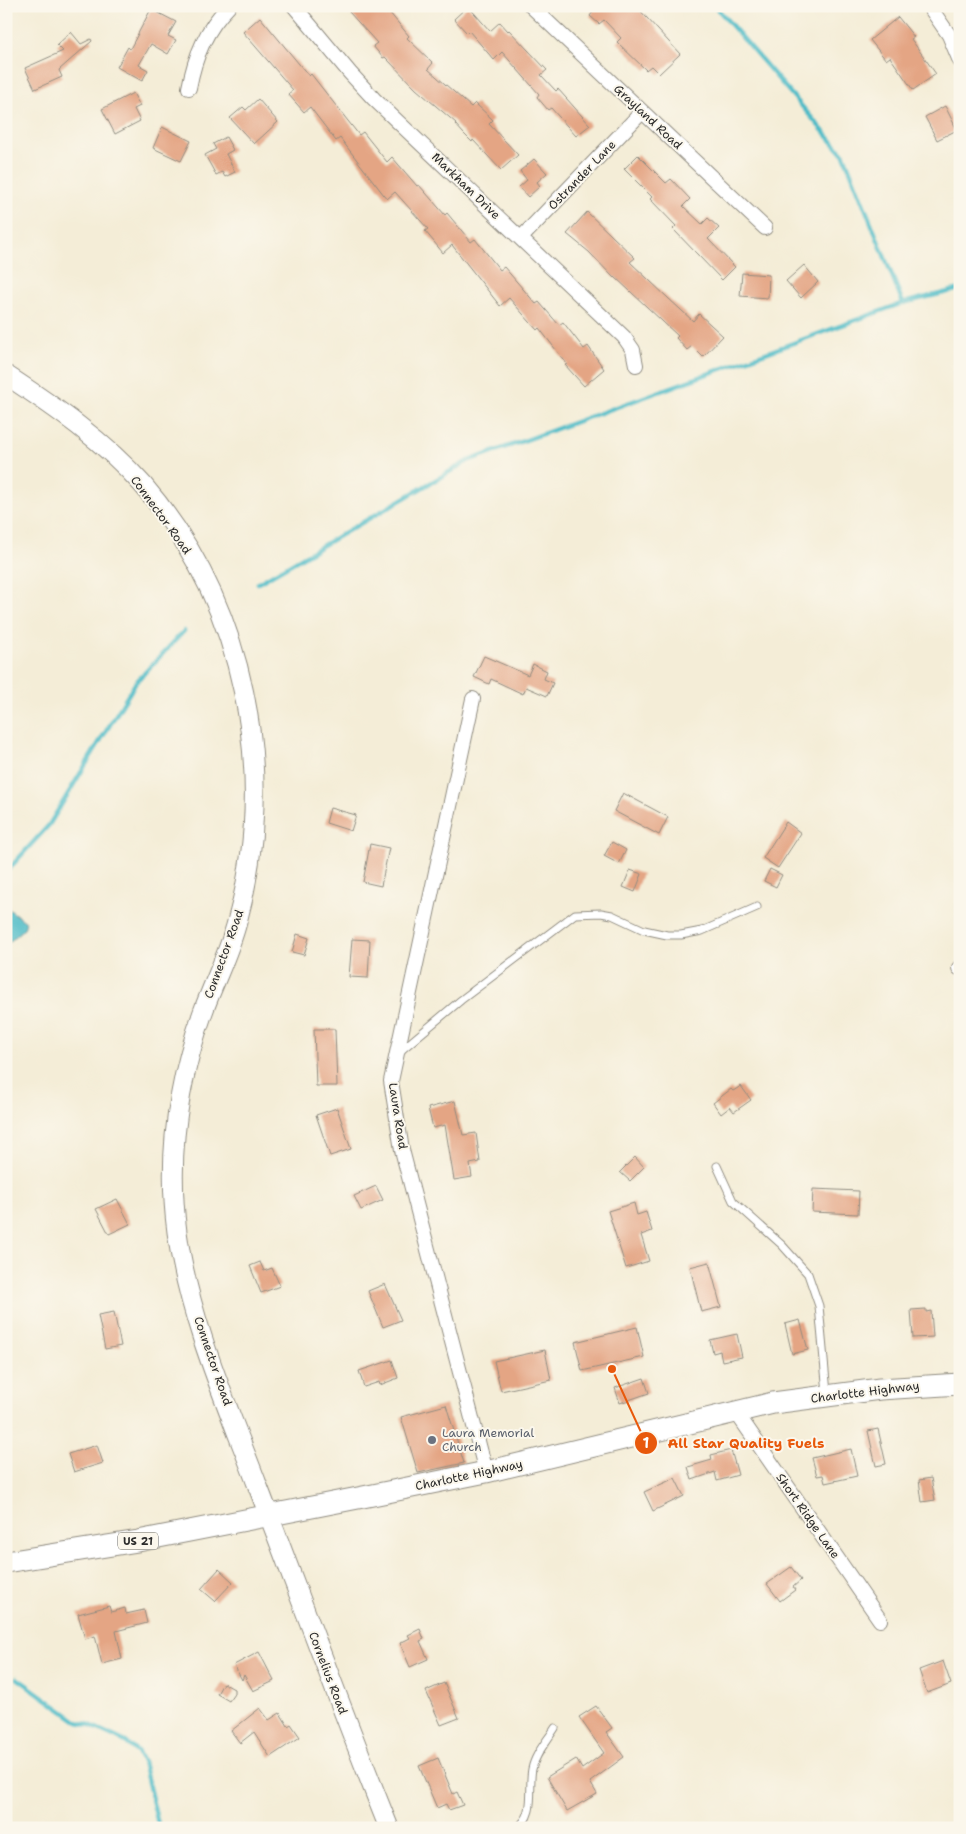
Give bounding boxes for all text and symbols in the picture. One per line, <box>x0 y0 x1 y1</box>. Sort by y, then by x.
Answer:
street label: Grayland Road <box>610 81 686 153</box>
street label: Ostrander Lane <box>545 137 619 213</box>
street label: Markham Drive <box>428 149 504 223</box>
street label: Connector Road <box>127 473 195 558</box>
street label: Connector Road <box>201 907 248 1001</box>
street label: Laura Road <box>385 1082 411 1151</box>
street label: Connector Road <box>190 1314 236 1408</box>
street label: Charlotte Highway <box>810 1377 920 1407</box>
place label: Laura Memorial Church <box>442 1425 534 1455</box>
callout: All Star Quality Fuels <box>633 1428 835 1457</box>
text: 1 <box>643 1433 650 1453</box>
marker: Laura Memorial Church <box>426 1434 438 1446</box>
text: All Star Quality Fuels <box>668 1434 824 1452</box>
street label: Charlotte Highway <box>414 1456 524 1494</box>
street label: Short Ridge Lane <box>773 1470 844 1562</box>
road number: US 21 <box>118 1532 158 1550</box>
street label: Cornelius Road <box>305 1629 351 1717</box>

